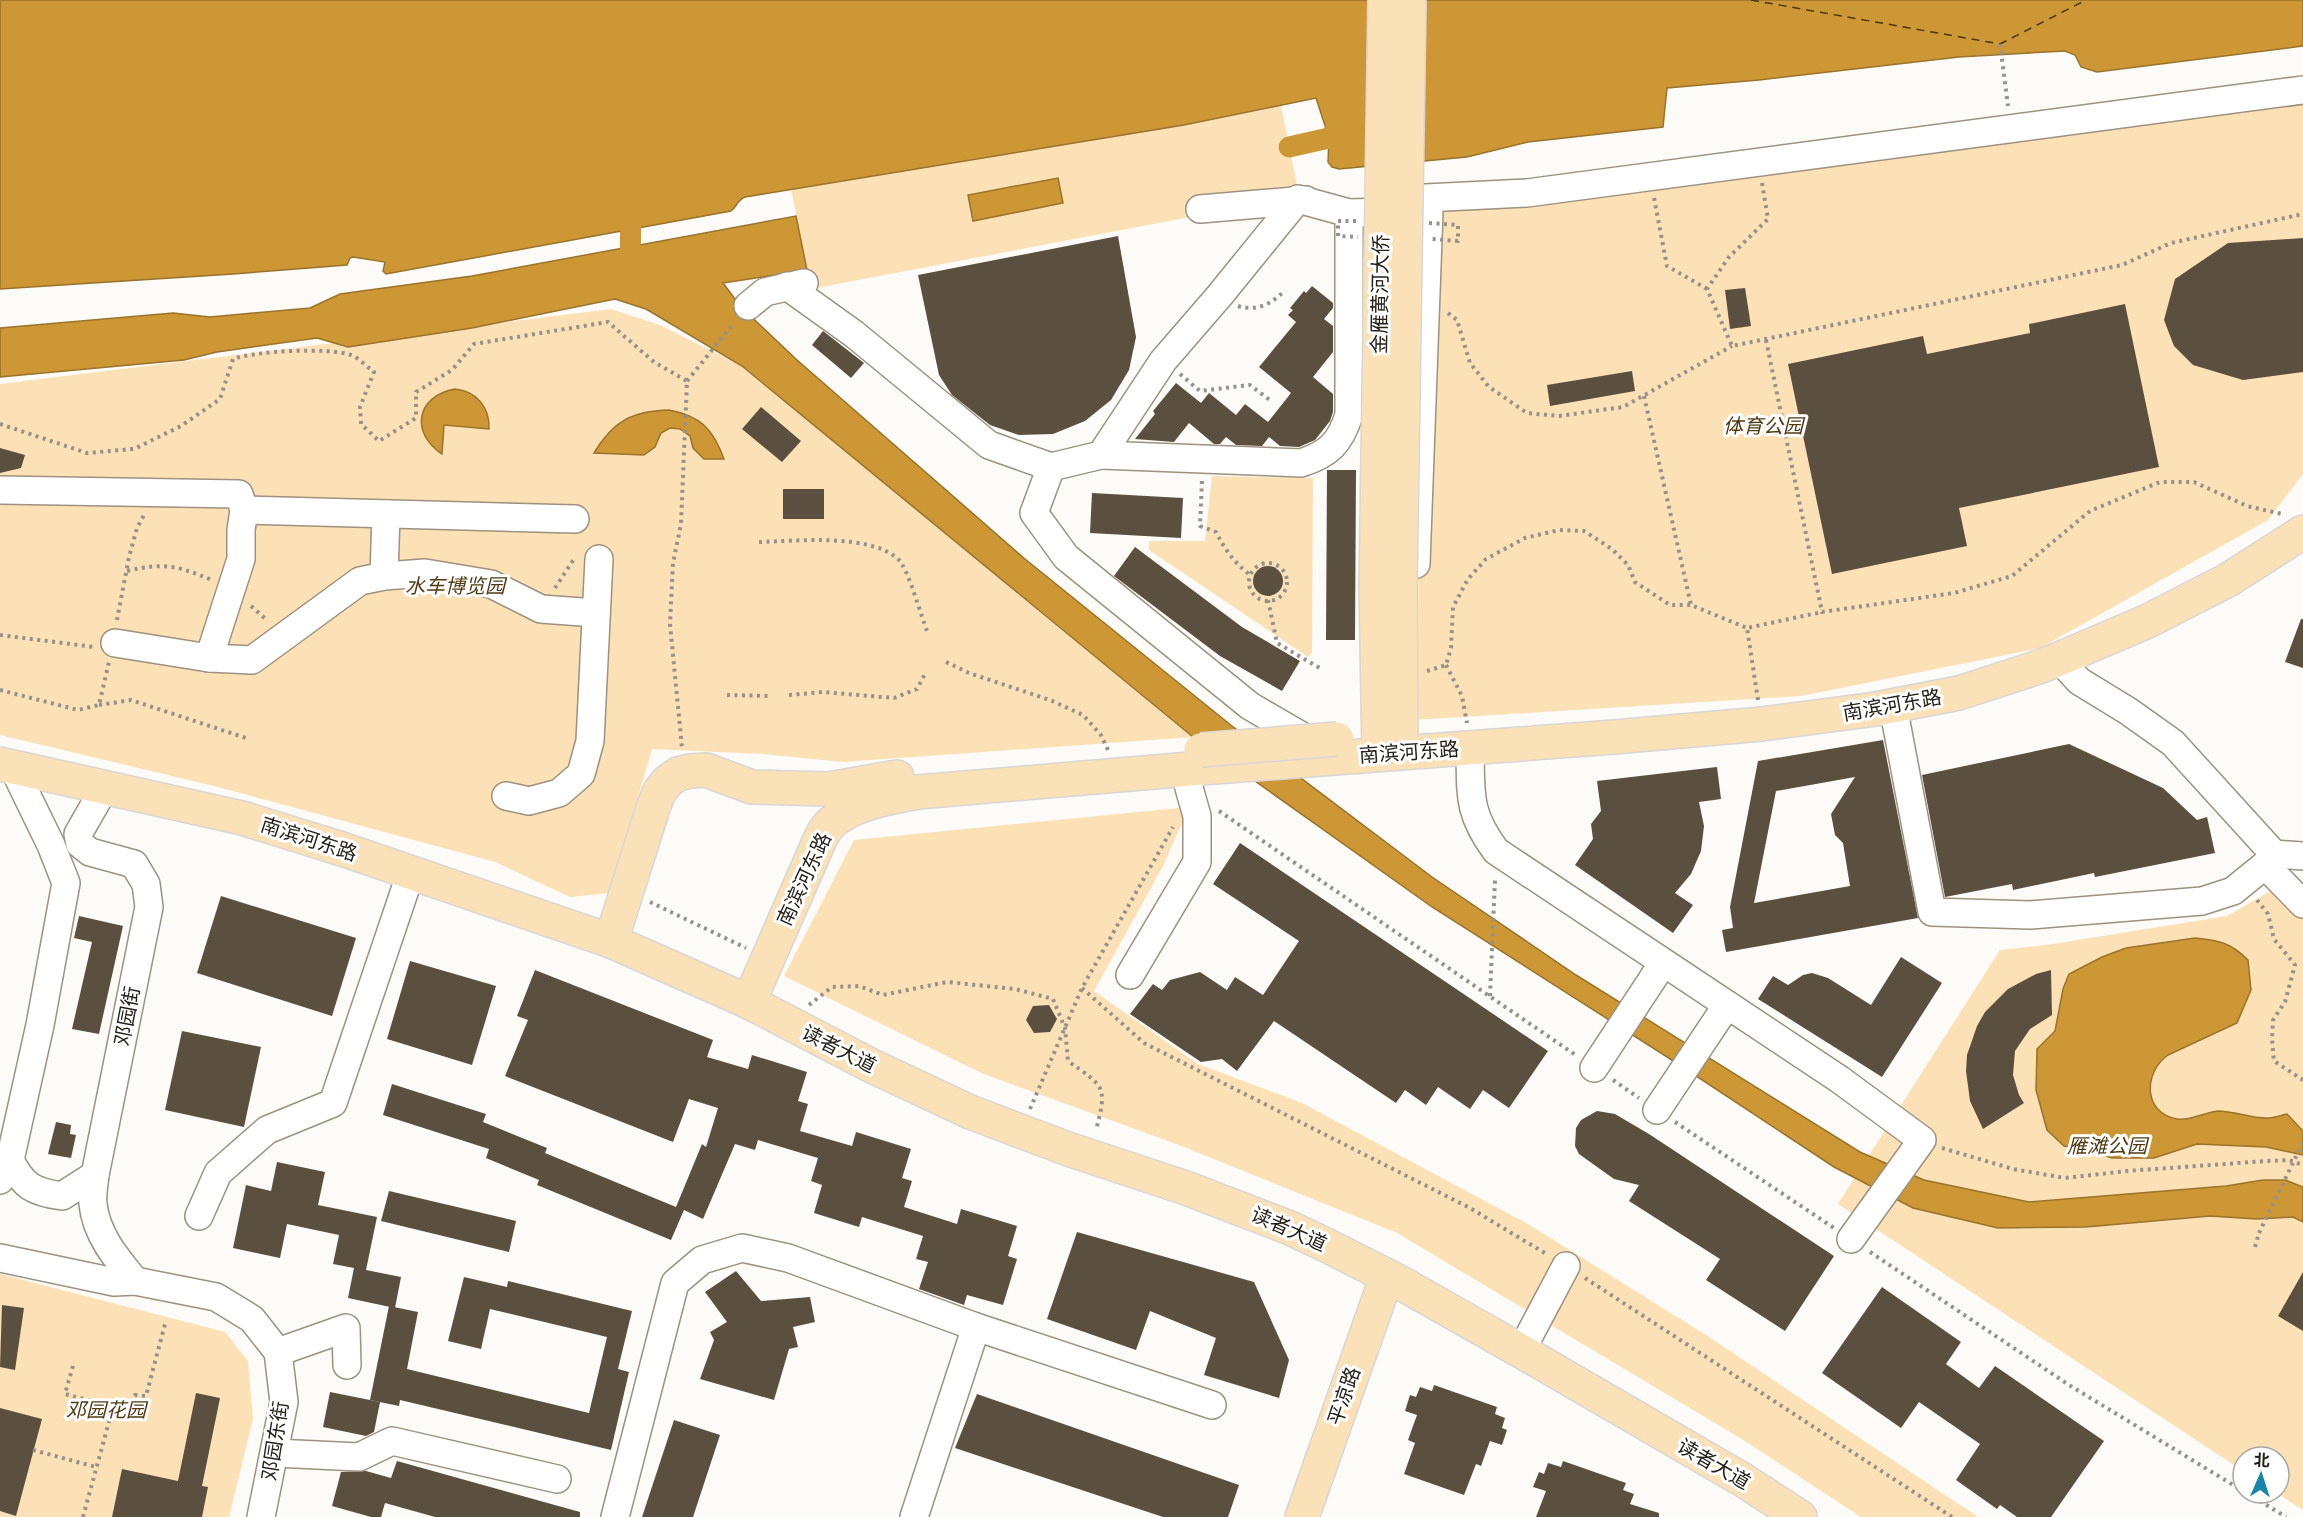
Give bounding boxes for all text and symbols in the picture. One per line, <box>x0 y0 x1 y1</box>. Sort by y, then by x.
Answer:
street label: 金雁黄河大侨 <box>1367 234 1393 354</box>
park label: 体育公园 <box>1723 414 1806 438</box>
park label: 水车博览园 <box>405 574 508 598</box>
street label: 南滨河东路 <box>1841 684 1943 726</box>
street label: 南滨河东路 <box>1358 737 1460 767</box>
street label: 南滨河东路 <box>258 812 360 866</box>
street label: 南滨河东路 <box>772 829 836 929</box>
street label: 邓园街 <box>109 984 145 1048</box>
street label: 读者大道 <box>798 1020 880 1078</box>
park label: 雁滩公园 <box>2067 1134 2150 1158</box>
street label: 读者大道 <box>1248 1202 1330 1256</box>
street label: 平凉路 <box>1323 1364 1365 1428</box>
park label: 邓园花园 <box>66 1398 149 1422</box>
street label: 邓园东街 <box>257 1400 293 1482</box>
street label: 读者大道 <box>1673 1434 1755 1494</box>
north arrow <box>2231 1445 2291 1505</box>
text: 北 <box>2253 1451 2270 1470</box>

